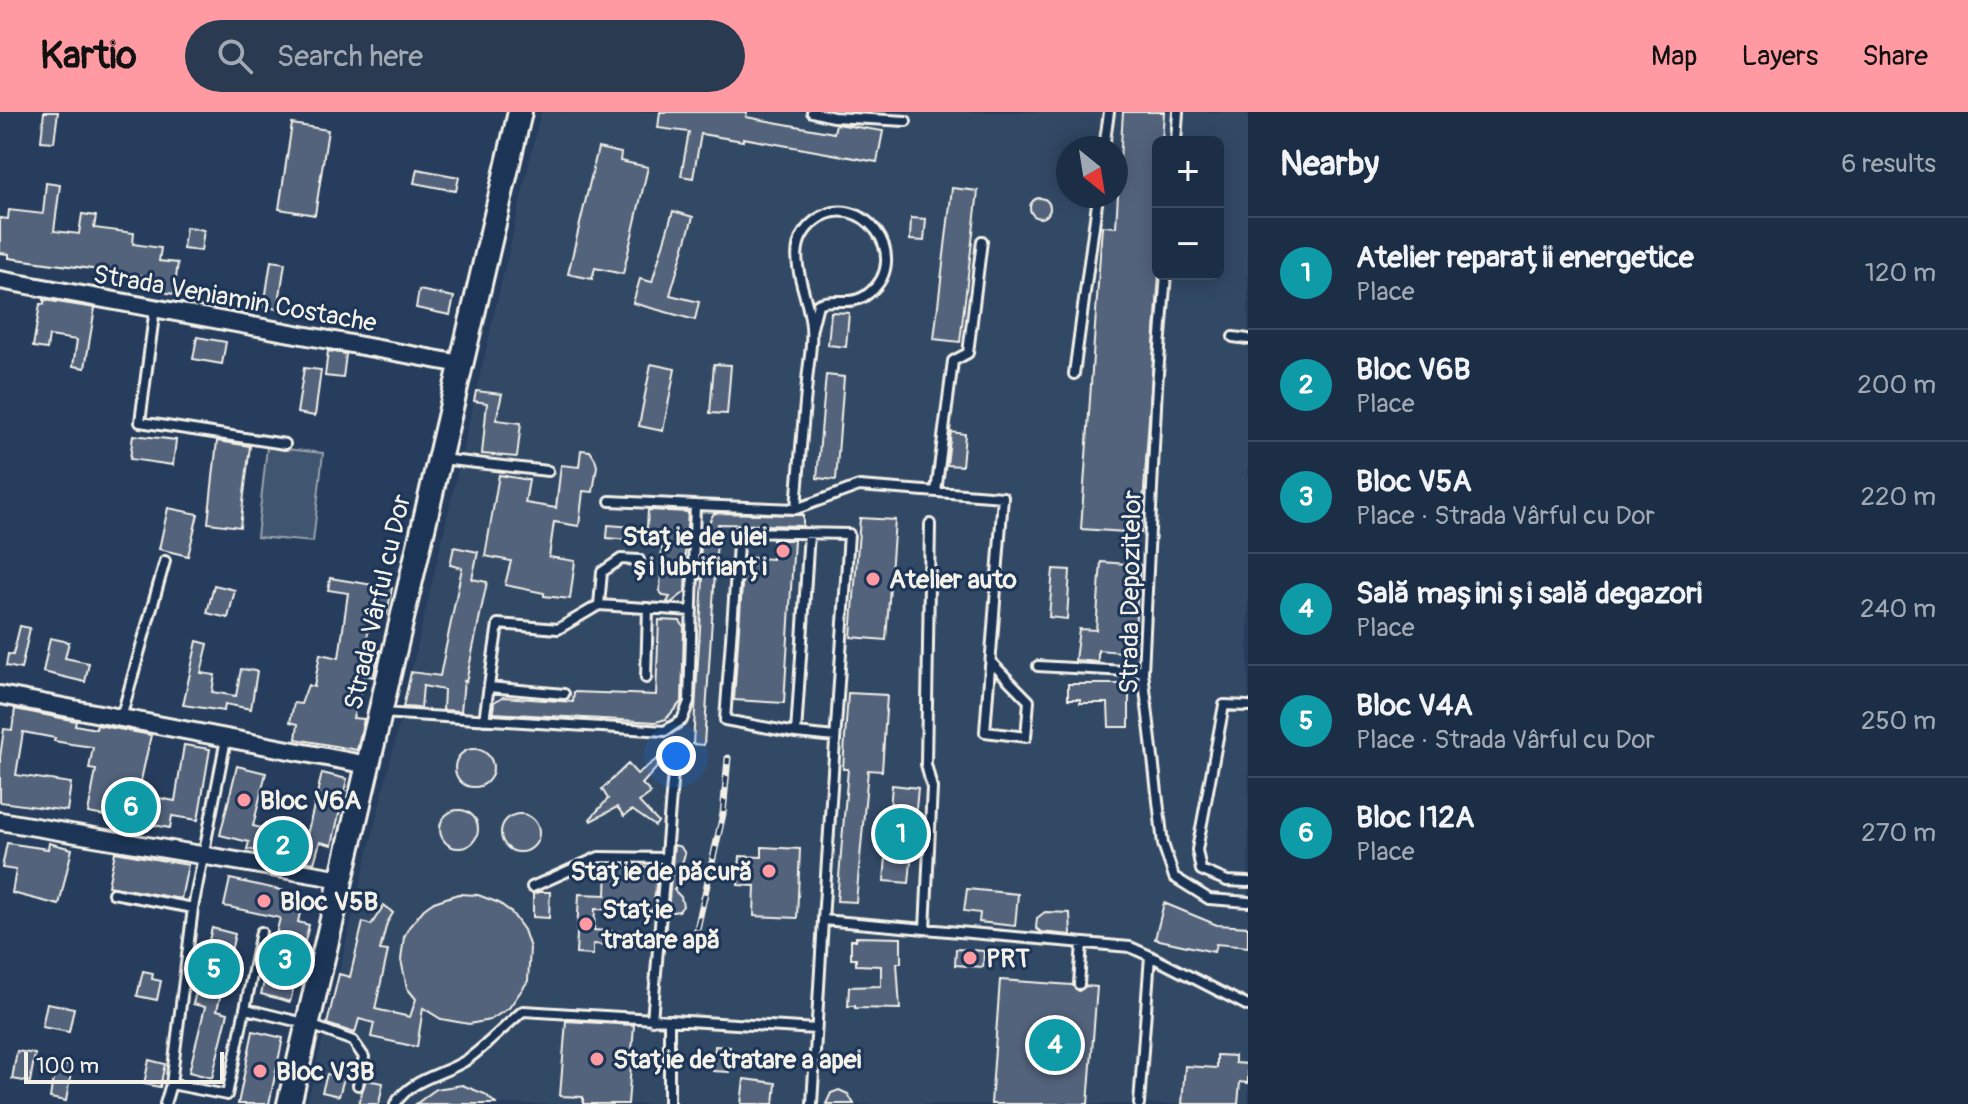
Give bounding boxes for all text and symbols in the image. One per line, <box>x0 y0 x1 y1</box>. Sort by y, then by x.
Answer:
search box <box>185 20 745 92</box>
text: Kartio <box>40 32 137 80</box>
icon: search <box>213 34 257 78</box>
text: Search here <box>277 38 423 75</box>
text: Map <box>1651 39 1697 74</box>
text: Layers <box>1741 39 1818 74</box>
text: Share <box>1862 39 1928 74</box>
north arrow <box>1056 136 1128 208</box>
map controls <box>1152 136 1224 280</box>
button: + <box>1152 136 1224 208</box>
text: Nearby <box>1280 143 1379 186</box>
text: 6 results <box>1841 148 1936 180</box>
button: − <box>1152 208 1224 280</box>
text: Atelier reparații energetice <box>1356 239 1694 276</box>
text: 1 <box>1301 257 1311 289</box>
text: 120 m <box>1865 257 1936 289</box>
street label: Strada Veniamin Costache <box>91 258 379 340</box>
text: Place <box>1356 276 1415 308</box>
text: Bloc V6B <box>1356 351 1470 388</box>
text: 2 <box>1299 369 1313 401</box>
text: 200 m <box>1857 369 1936 401</box>
text: Place <box>1356 388 1415 420</box>
text: Bloc V5A <box>1356 463 1472 500</box>
text: 3 <box>1299 481 1313 513</box>
text: 220 m <box>1860 481 1936 513</box>
street label: Strada Depozitelor <box>1113 489 1149 694</box>
street label: Strada Vârful cu Dor <box>338 491 419 713</box>
text: Place · Strada Vârful cu Dor <box>1356 500 1655 532</box>
place label: Stație de ulei și lubrifianți <box>622 521 767 583</box>
marker: Stație de ulei și lubrifianți <box>774 542 792 560</box>
place label: Atelier auto <box>889 564 1017 596</box>
marker: Atelier auto <box>864 570 882 588</box>
text: Sală mașini și sală degazori <box>1356 575 1702 612</box>
text: 4 <box>1298 593 1314 625</box>
text: 240 m <box>1860 593 1936 625</box>
text: Place <box>1356 612 1415 644</box>
text: Bloc V4A <box>1356 687 1473 724</box>
text: 5 <box>1299 705 1313 737</box>
text: 250 m <box>1861 705 1936 737</box>
text: Place · Strada Vârful cu Dor <box>1356 724 1655 756</box>
your location <box>656 736 696 776</box>
pin: 6 <box>105 777 157 837</box>
place label: Bloc V6A <box>260 785 361 817</box>
marker: Bloc V6A <box>235 791 253 809</box>
text: Bloc I12A <box>1356 799 1474 836</box>
pin: 1 <box>875 804 927 864</box>
pin: 2 <box>257 816 309 876</box>
text: 6 <box>1298 817 1314 849</box>
text: 270 m <box>1861 817 1936 849</box>
text: Place <box>1356 836 1415 868</box>
place label: Stație de păcură <box>570 856 753 888</box>
marker: Stație de păcură <box>760 862 778 880</box>
place label: Bloc V5B <box>280 886 378 918</box>
marker: Bloc V5B <box>255 892 273 910</box>
place label: Stație tratare apă <box>600 894 721 956</box>
marker: Stație tratare apă <box>577 915 595 933</box>
pin: 3 <box>259 930 311 990</box>
pin: 5 <box>188 939 240 999</box>
place label: PRT <box>986 943 1030 975</box>
marker: PRT <box>961 949 979 967</box>
pin: 4 <box>1029 1015 1081 1075</box>
place label: Stație de tratare a apei <box>613 1044 862 1076</box>
scale bar <box>24 1048 224 1084</box>
marker: Stație de tratare a apei <box>588 1050 606 1068</box>
text: 100 m <box>36 1052 99 1080</box>
place label: Bloc V3B <box>276 1056 375 1088</box>
marker: Bloc V3B <box>251 1062 269 1080</box>

